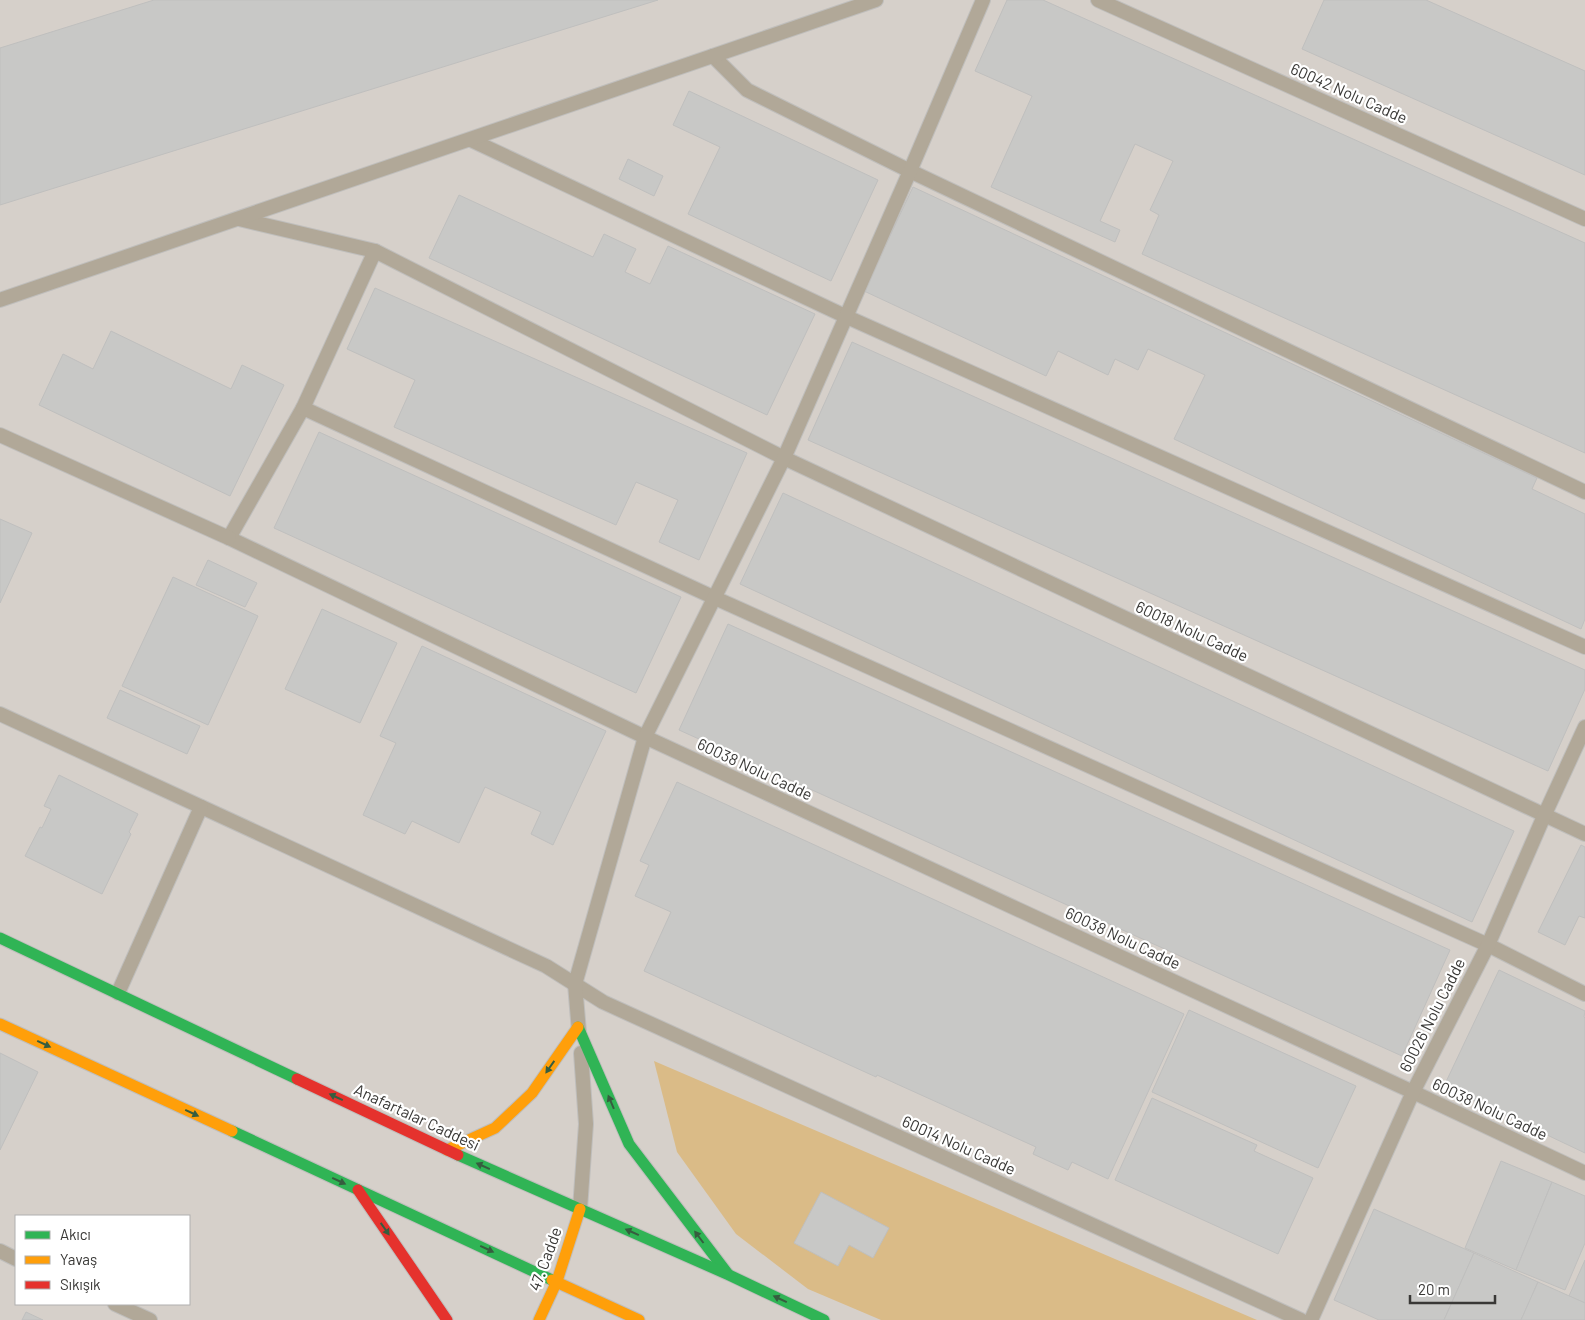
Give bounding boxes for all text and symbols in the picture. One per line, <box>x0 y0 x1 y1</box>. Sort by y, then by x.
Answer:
street label: 60042 Nolu Cadde <box>1288 58 1410 127</box>
street label: 60018 Nolu Cadde <box>1133 596 1251 665</box>
street label: 60038 Nolu Cadde <box>695 734 816 804</box>
street label: 60038 Nolu Cadde <box>1063 903 1184 973</box>
street label: 60026 Nolu Cadde <box>1395 955 1468 1075</box>
one-way arrow <box>37 1041 51 1049</box>
one-way arrow <box>545 1060 555 1074</box>
street label: 60038 Nolu Cadde <box>1430 1074 1551 1144</box>
street label: Anafartalar Caddesi <box>351 1079 483 1154</box>
one-way arrow <box>329 1093 343 1101</box>
one-way arrow <box>606 1095 614 1109</box>
one-way arrow <box>185 1109 199 1117</box>
street label: 60014 Nolu Cadde <box>899 1111 1019 1178</box>
one-way arrow <box>476 1162 490 1170</box>
one-way arrow <box>332 1177 346 1185</box>
legend <box>15 1215 190 1305</box>
one-way arrow <box>380 1222 390 1236</box>
street label: 47. Cadde <box>524 1224 565 1293</box>
text: Akıcı <box>60 1225 91 1243</box>
one-way arrow <box>625 1228 639 1236</box>
one-way arrow <box>694 1231 705 1244</box>
one-way arrow <box>480 1245 494 1253</box>
text: Yavaş <box>60 1250 97 1268</box>
scale bar <box>1410 1272 1495 1304</box>
text: Sıkışık <box>60 1275 101 1293</box>
text: 20 m <box>1418 1280 1450 1298</box>
one-way arrow <box>772 1295 787 1303</box>

